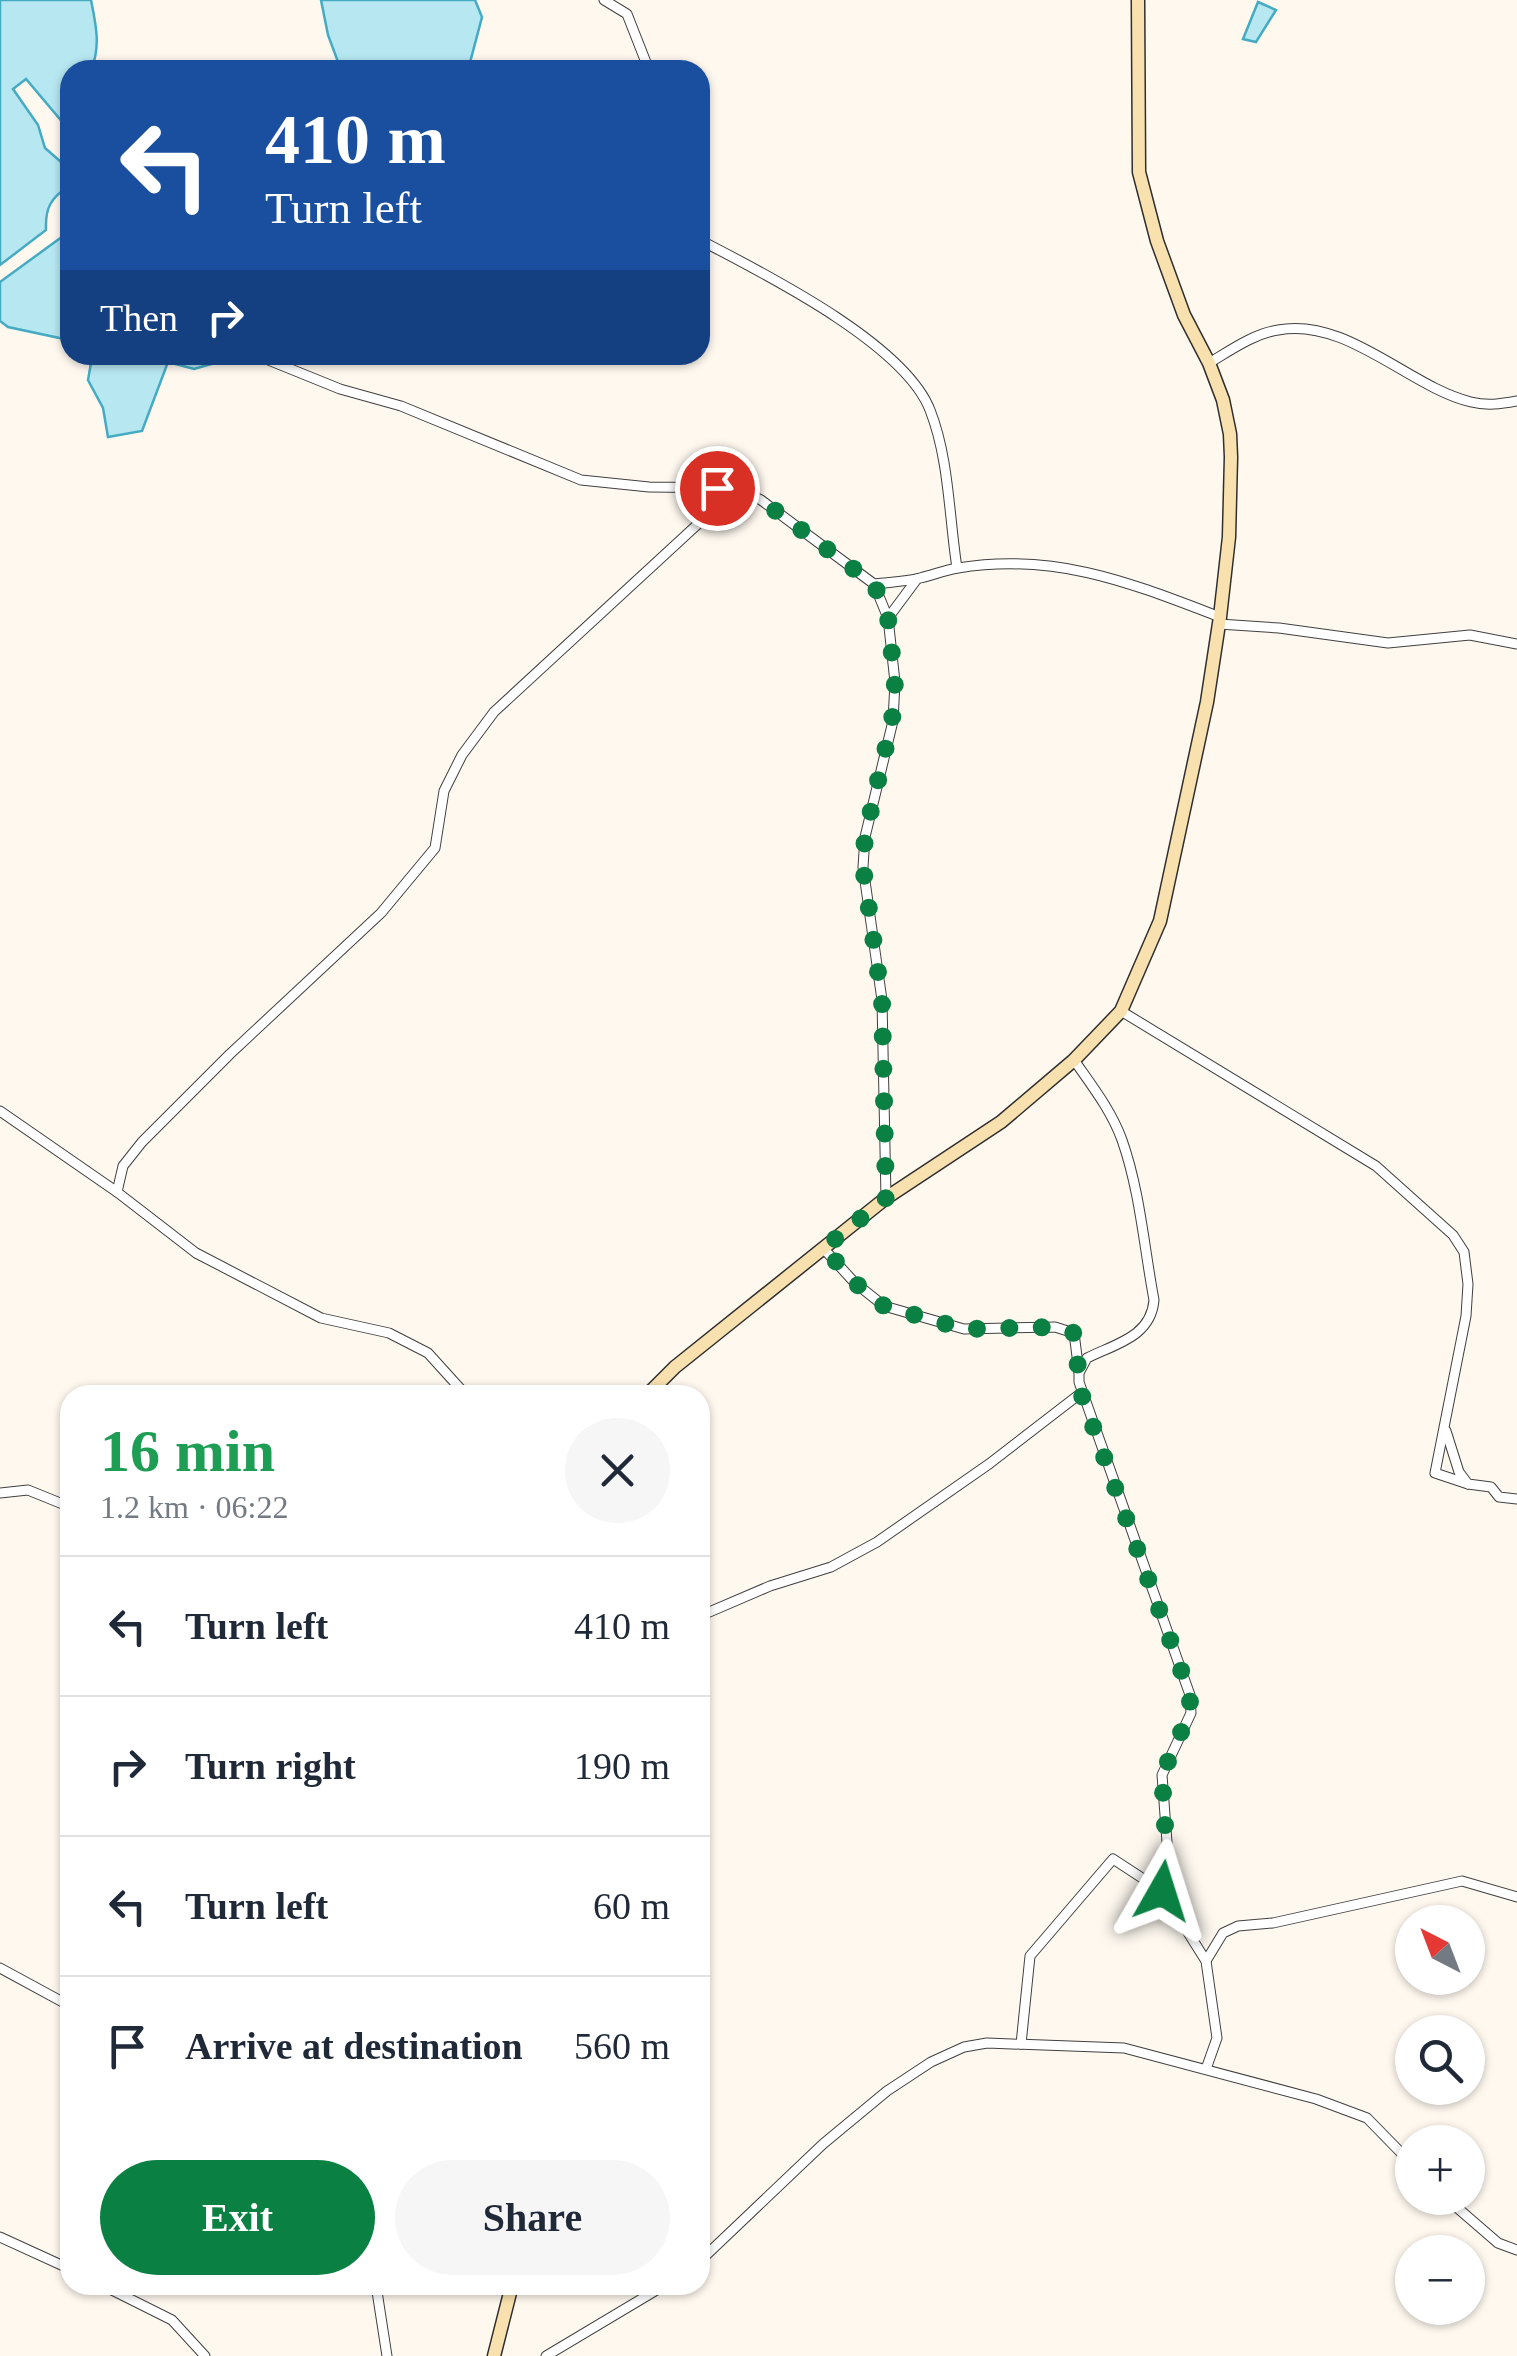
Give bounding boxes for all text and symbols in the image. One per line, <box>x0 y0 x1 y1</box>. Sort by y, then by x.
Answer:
icon: left <box>100 100 230 230</box>
text: 410 m <box>265 101 446 178</box>
text: Turn left <box>265 183 422 233</box>
icon: right <box>198 290 253 345</box>
text: Then <box>100 297 178 339</box>
pin <box>675 446 760 531</box>
icon: arrive <box>690 461 745 516</box>
text: 16 min <box>100 1418 275 1484</box>
button: close <box>565 1418 670 1523</box>
text: 1.2 km · 06:22 <box>100 1489 288 1525</box>
icon: left <box>100 1599 155 1654</box>
text: Turn left <box>185 1605 328 1647</box>
text: 410 m <box>574 1605 670 1647</box>
icon: right <box>100 1739 155 1794</box>
text: Turn right <box>185 1745 356 1787</box>
text: 190 m <box>574 1745 670 1787</box>
position arrow <box>1110 1839 1214 1943</box>
icon: left <box>100 1879 155 1934</box>
text: Turn left <box>185 1885 328 1927</box>
text: 60 m <box>593 1885 670 1927</box>
north arrow <box>1395 1905 1485 1995</box>
map controls <box>1395 1905 1485 2325</box>
button: search <box>1395 2015 1485 2105</box>
icon: arrive <box>100 2019 155 2074</box>
text: Arrive at destination <box>185 2025 523 2067</box>
text: 560 m <box>574 2025 670 2067</box>
button: + <box>1395 2125 1485 2215</box>
button: Exit <box>100 2160 375 2275</box>
button: Share <box>395 2160 670 2275</box>
button: − <box>1395 2235 1485 2325</box>

